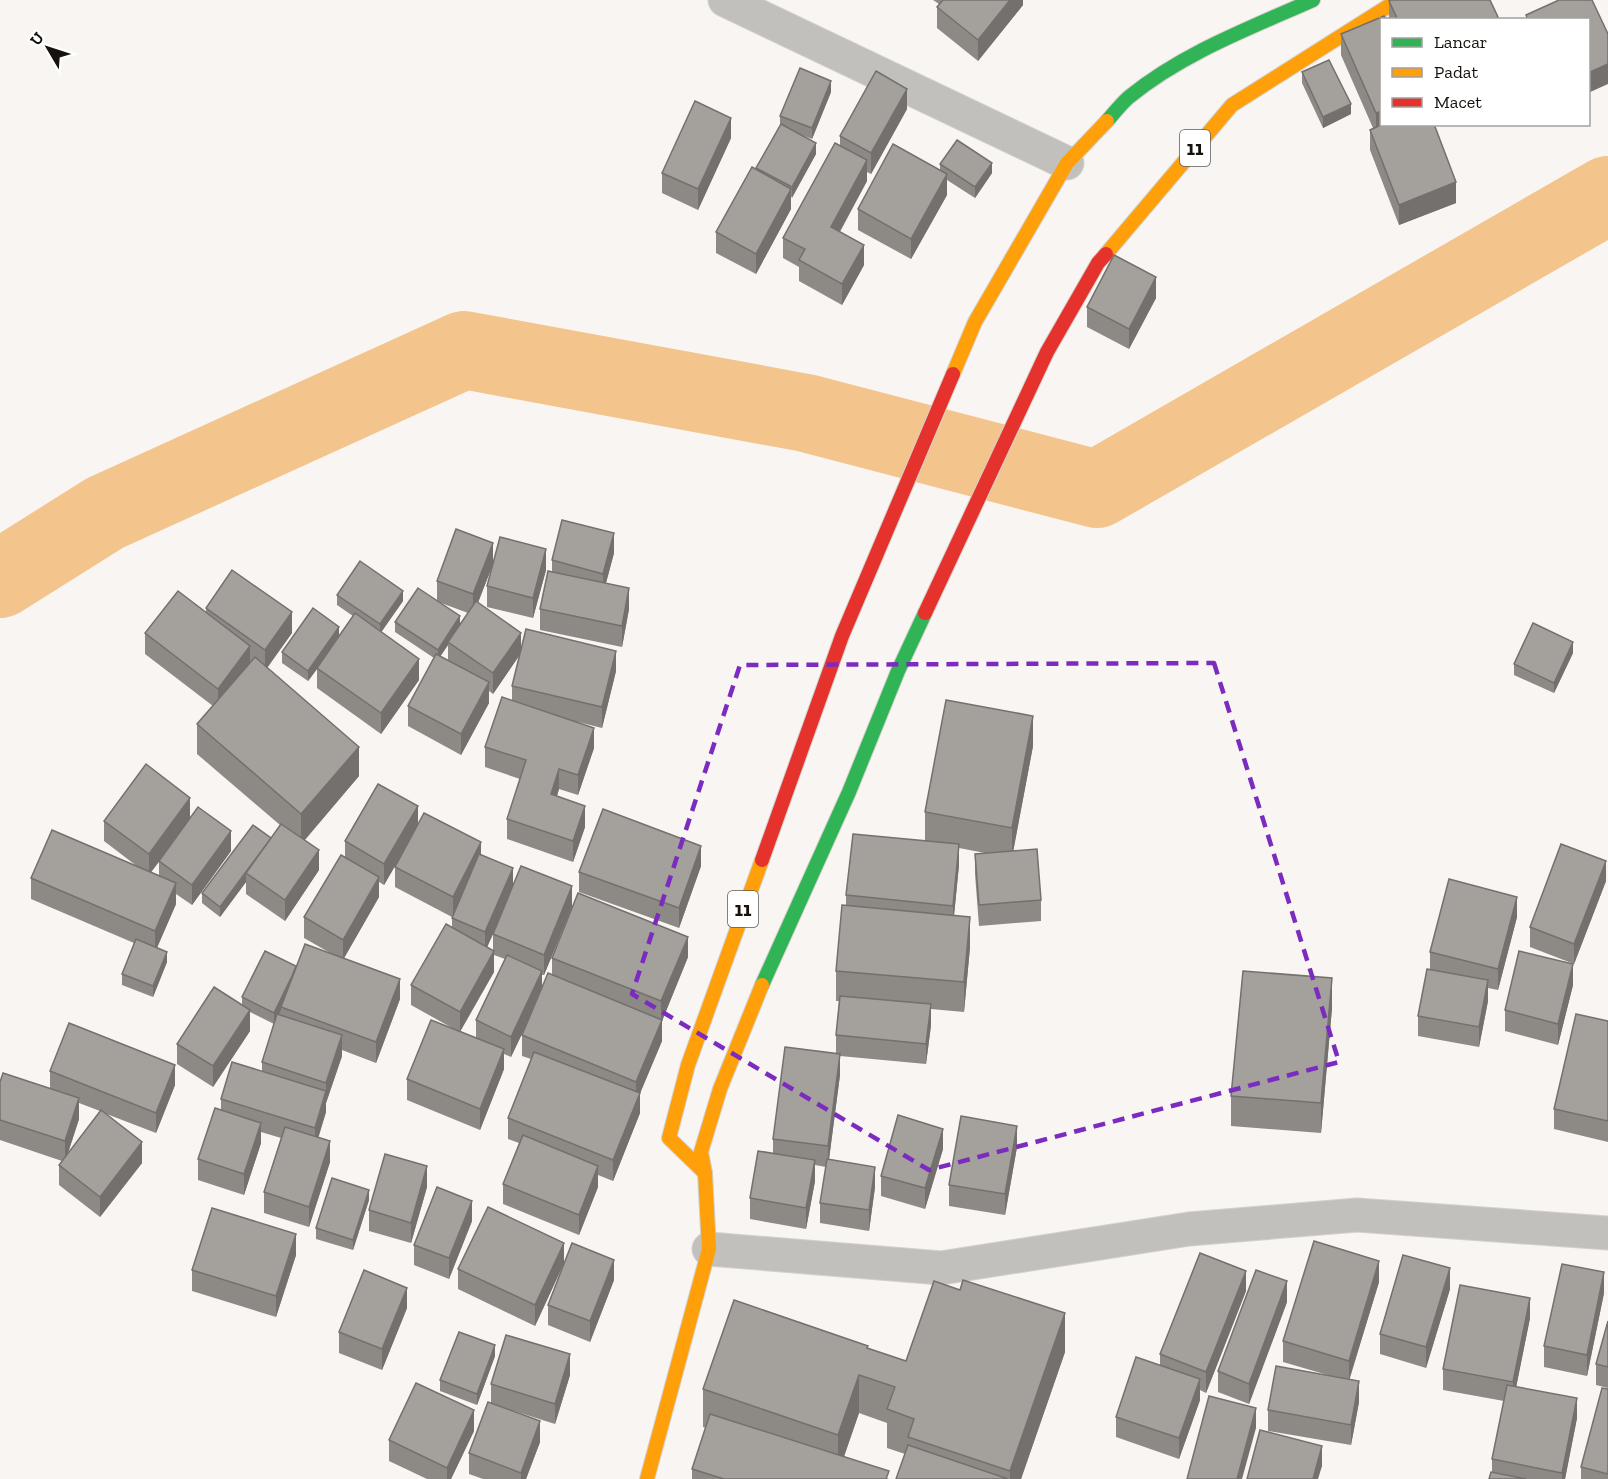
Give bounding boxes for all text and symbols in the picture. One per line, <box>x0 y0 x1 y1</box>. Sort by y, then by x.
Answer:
north arrow <box>18 18 78 78</box>
legend <box>1380 18 1590 126</box>
text: U <box>26 28 48 49</box>
text: Lancar <box>1434 31 1487 53</box>
text: Padat <box>1434 61 1478 83</box>
text: Macet <box>1434 91 1482 113</box>
road number: 11 <box>1180 130 1210 166</box>
road number: 11 <box>728 891 758 927</box>

